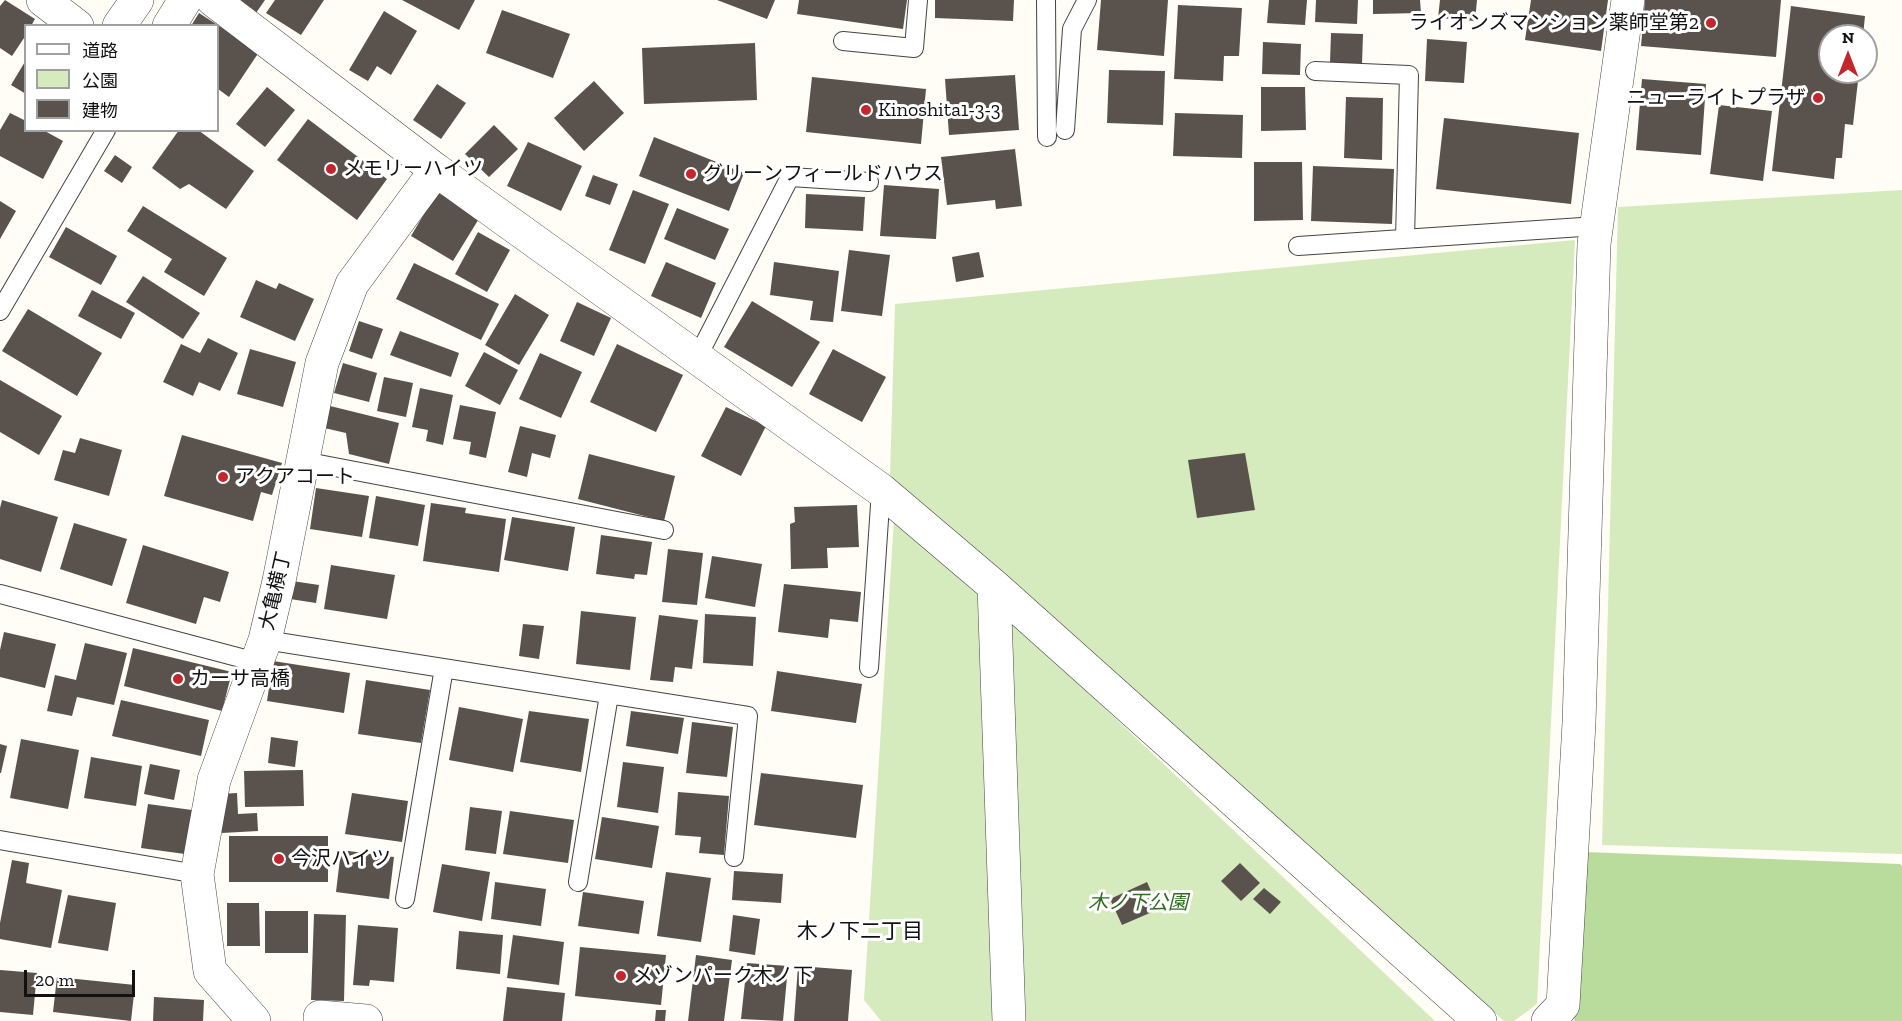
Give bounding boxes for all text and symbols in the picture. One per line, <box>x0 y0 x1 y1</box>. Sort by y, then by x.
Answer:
place label: ライオンズマンション薬師堂第2 <box>1409 11 1699 35</box>
marker: ライオンズマンション薬師堂第2 <box>1704 16 1718 30</box>
legend <box>24 24 219 132</box>
north arrow <box>1818 24 1878 84</box>
text: N <box>1842 28 1854 47</box>
text: 道路 <box>82 40 118 62</box>
text: 公園 <box>82 70 118 92</box>
place label: ニューライトプラザ <box>1626 86 1806 110</box>
marker: ニューライトプラザ <box>1811 91 1825 105</box>
place label: Kinoshita1-3-3 <box>878 98 1001 122</box>
text: 建物 <box>82 100 118 122</box>
marker: Kinoshita1-3-3 <box>859 103 873 117</box>
place label: メモリーハイツ <box>343 157 483 181</box>
marker: メモリーハイツ <box>324 162 338 176</box>
place label: グリーンフィールドハウス <box>703 162 943 186</box>
marker: グリーンフィールドハウス <box>684 167 698 181</box>
place label: アクアコート <box>235 465 355 489</box>
marker: アクアコート <box>216 470 230 484</box>
street label: 大亀横丁 <box>255 549 297 633</box>
place label: カーサ高橋 <box>190 667 290 691</box>
marker: カーサ高橋 <box>171 672 185 686</box>
place label: 今沢ハイツ <box>291 847 391 871</box>
marker: 今沢ハイツ <box>272 852 286 866</box>
park label: 木ノ下公園 <box>1088 891 1188 915</box>
district label: 木ノ下二丁目 <box>797 919 923 945</box>
scale bar <box>27 958 138 996</box>
place label: メゾンパーク木ノ下 <box>633 964 813 988</box>
text: 20 m <box>35 969 74 991</box>
marker: メゾンパーク木ノ下 <box>614 969 628 983</box>

